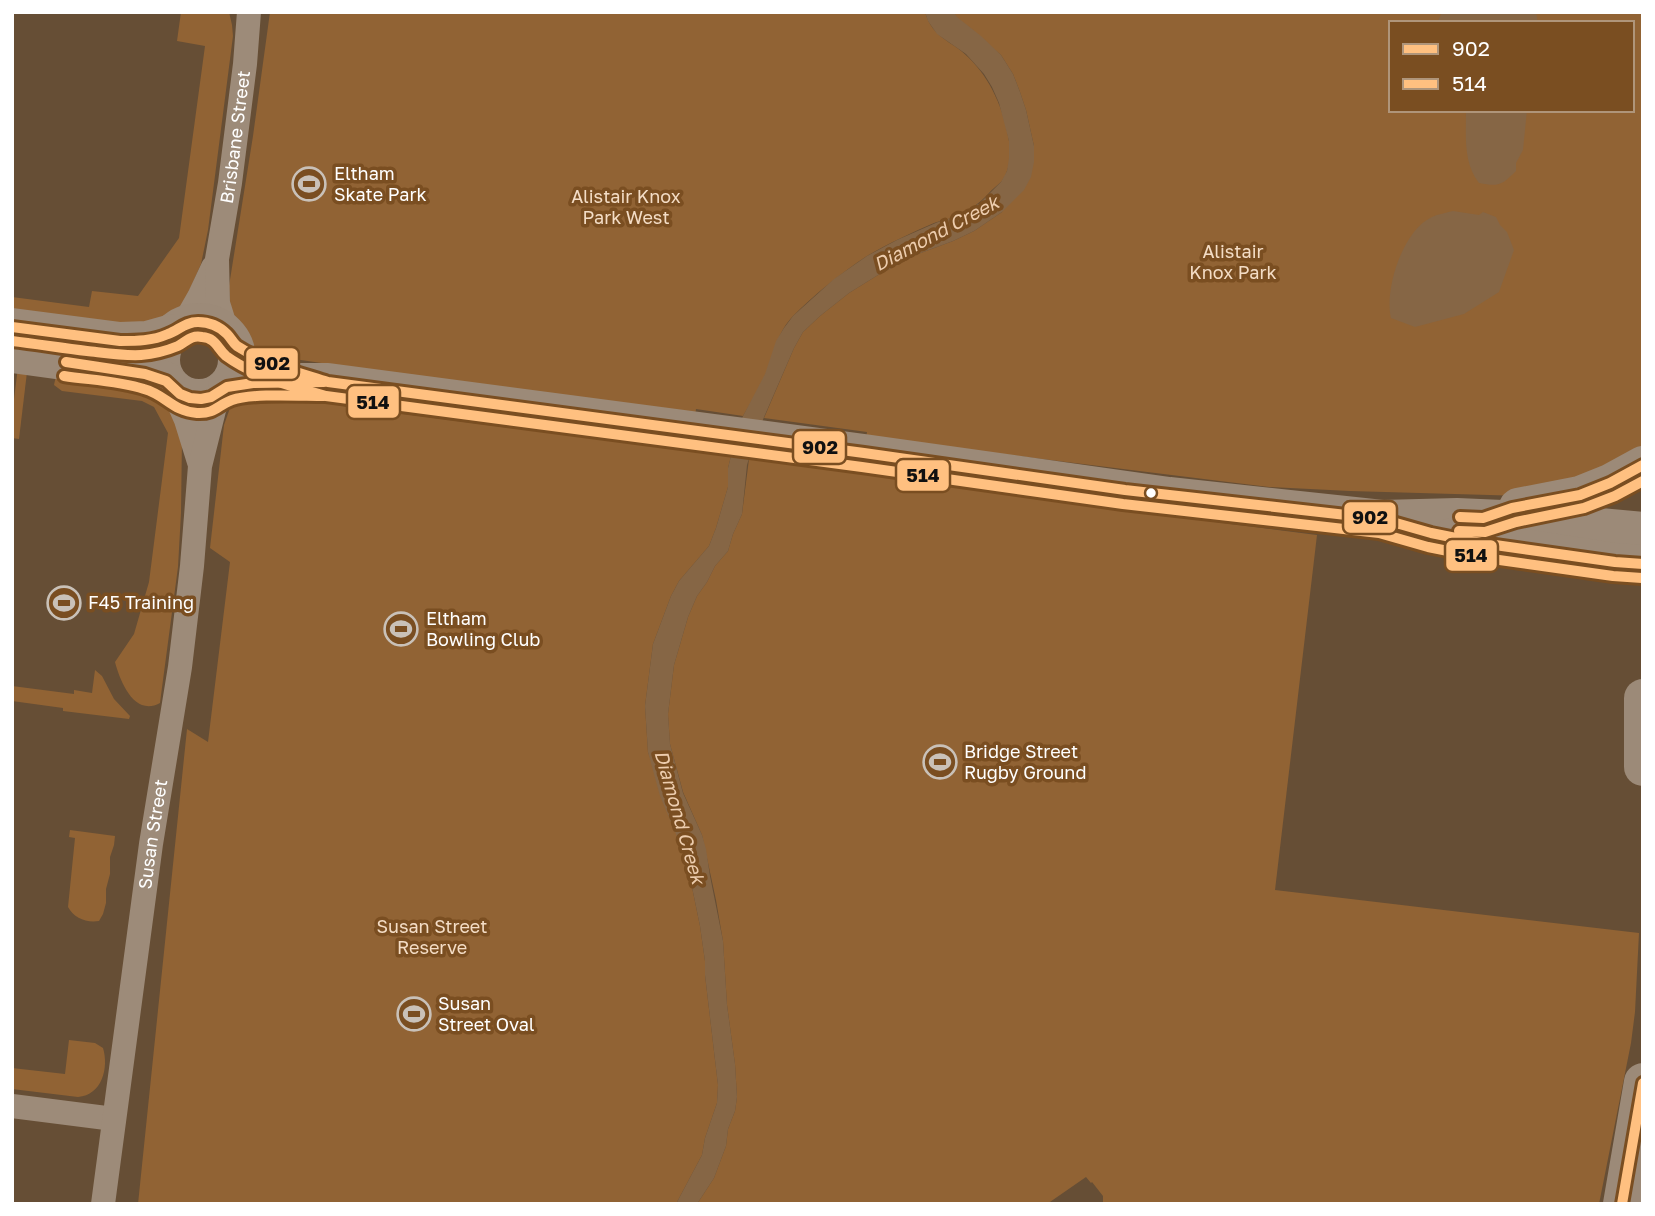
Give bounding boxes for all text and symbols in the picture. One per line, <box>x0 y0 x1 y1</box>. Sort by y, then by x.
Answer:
legend <box>1389 21 1634 112</box>
text: 902 <box>1452 35 1490 61</box>
street label: Brisbane Street <box>215 69 254 205</box>
text: 514 <box>1452 70 1487 96</box>
place label: Eltham Skate Park <box>334 162 427 205</box>
sports icon: Eltham Skate Park <box>290 165 328 203</box>
park label: Alistair Knox Park West <box>571 185 681 228</box>
water label: Diamond Creek <box>869 189 1004 275</box>
park label: Alistair Knox Park <box>1189 240 1277 283</box>
line badge: 902 <box>245 347 299 380</box>
text: 902 <box>254 351 290 374</box>
line badge: 514 <box>347 385 400 419</box>
text: 514 <box>356 390 390 413</box>
line badge: 902 <box>793 430 846 464</box>
text: 902 <box>802 435 838 458</box>
line badge: 514 <box>896 459 950 492</box>
text: 514 <box>906 463 940 486</box>
unlabelled marker <box>1144 486 1158 500</box>
line badge: 902 <box>1343 501 1397 534</box>
text: 902 <box>1352 505 1388 528</box>
line badge: 514 <box>1445 539 1498 572</box>
text: 514 <box>1454 543 1488 566</box>
sports icon: F45 Training <box>45 584 83 622</box>
place label: F45 Training <box>88 591 194 613</box>
place label: Eltham Bowling Club <box>426 607 540 650</box>
sports icon: Eltham Bowling Club <box>382 610 420 648</box>
place label: Bridge Street Rugby Ground <box>964 740 1087 783</box>
sports icon: Bridge Street Rugby Ground <box>921 743 959 781</box>
water label: Diamond Creek <box>650 747 711 889</box>
street label: Susan Street <box>133 778 171 891</box>
park label: Susan Street Reserve <box>377 915 487 958</box>
place label: Susan Street Oval <box>438 992 535 1035</box>
sports icon: Susan Street Oval <box>395 995 433 1033</box>

